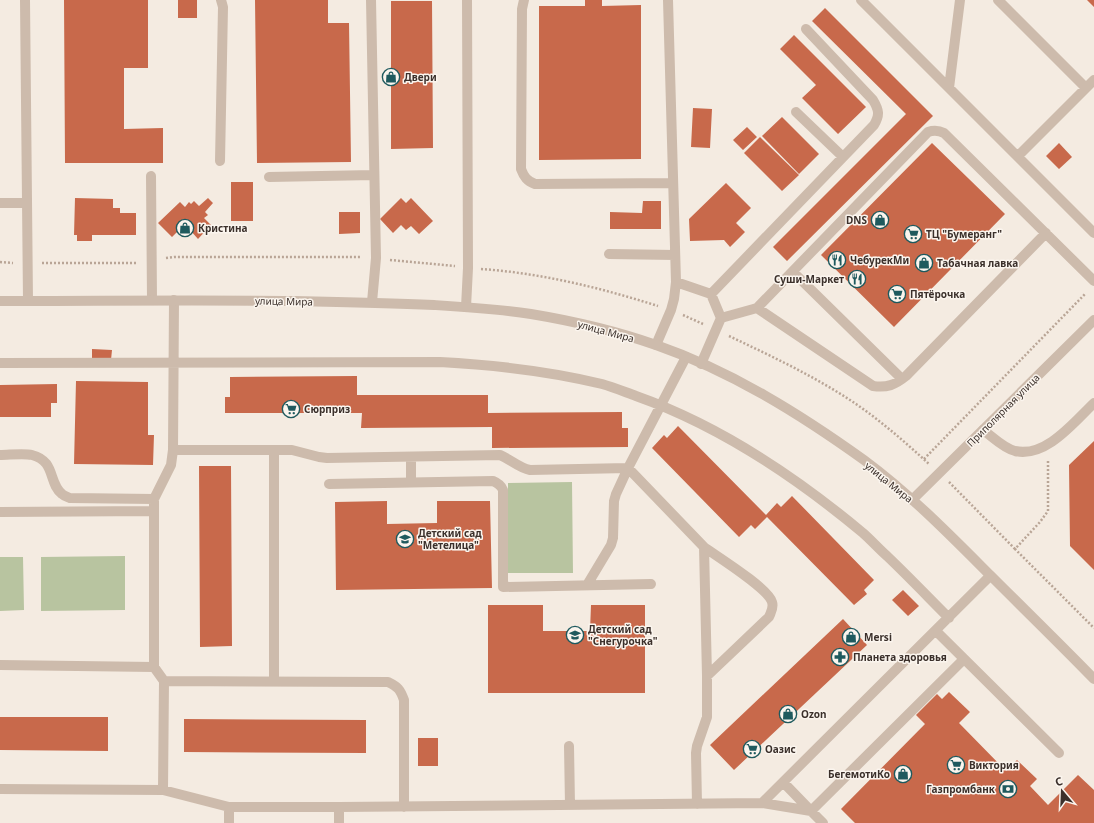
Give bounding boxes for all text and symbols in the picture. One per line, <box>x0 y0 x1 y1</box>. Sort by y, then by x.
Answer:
shop icon: Двери <box>381 67 401 87</box>
place label: Двери <box>404 70 437 84</box>
shop icon: DNS <box>870 210 890 230</box>
place label: DNS <box>846 213 867 227</box>
shop icon: Кристина <box>175 218 195 238</box>
place label: Кристина <box>198 221 248 235</box>
supermarket icon: ТЦ "Бумеранг" <box>903 224 923 244</box>
place label: ТЦ "Бумеранг" <box>926 227 1002 241</box>
restaurant icon: ЧебурекМи <box>827 250 847 270</box>
place label: ЧебурекМи <box>850 253 909 267</box>
shop icon: Табачная лавка <box>914 253 934 273</box>
place label: Табачная лавка <box>937 256 1018 270</box>
restaurant icon: Суши-Маркет <box>847 269 867 289</box>
place label: Суши-Маркет <box>774 272 844 286</box>
supermarket icon: Пятёрочка <box>887 284 907 304</box>
place label: Пятёрочка <box>910 287 965 301</box>
street label: улица Мира <box>255 293 313 309</box>
street label: улица Мира <box>576 317 636 345</box>
street label: Приполярная улица <box>963 370 1043 450</box>
supermarket icon: Сюрприз <box>281 399 301 419</box>
place label: Сюрприз <box>304 402 350 416</box>
street label: улица Мира <box>862 458 916 506</box>
place label: Детский сад "Метелица" <box>418 526 482 552</box>
school or university icon: Детский сад "Метелица" <box>395 529 415 549</box>
place label: Детский сад "Снегурочка" <box>588 622 658 648</box>
school or university icon: Детский сад "Снегурочка" <box>565 625 585 645</box>
shop icon: Mersi <box>841 627 861 647</box>
place label: Mersi <box>864 630 892 644</box>
pharmacy icon: Планета здоровья <box>830 647 850 667</box>
place label: Планета здоровья <box>853 650 947 664</box>
shop icon: Ozon <box>778 704 798 724</box>
place label: Ozon <box>801 707 827 721</box>
supermarket icon: Оазис <box>742 739 762 759</box>
place label: Оазис <box>765 742 796 756</box>
supermarket icon: Виктория <box>946 755 966 775</box>
place label: Виктория <box>969 758 1019 772</box>
shop icon: БегемотиКо <box>893 764 913 784</box>
place label: БегемотиКо <box>828 767 890 781</box>
north arrow <box>1042 771 1082 811</box>
text: С <box>1053 773 1064 789</box>
bank icon: Газпромбанк <box>998 779 1018 799</box>
place label: Газпромбанк <box>926 782 996 796</box>

